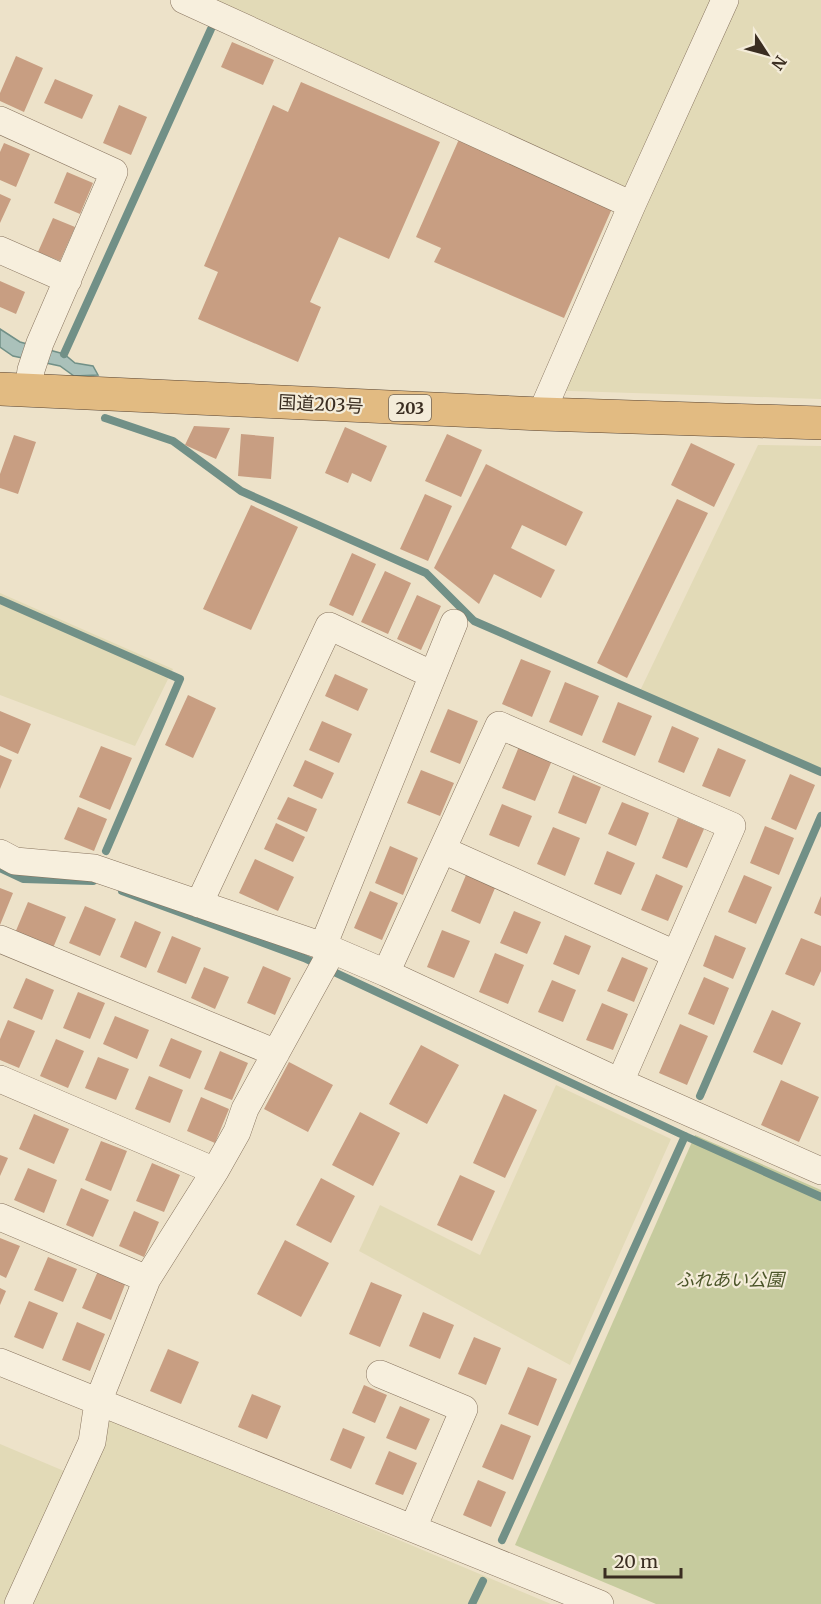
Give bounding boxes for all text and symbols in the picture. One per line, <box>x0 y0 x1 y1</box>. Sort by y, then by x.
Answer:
north arrow <box>737 24 797 84</box>
text: N <box>767 52 791 74</box>
street label: 国道203号 <box>278 390 364 418</box>
road number: 203 <box>389 395 431 421</box>
park label: ふれあい公園 <box>676 1268 787 1291</box>
scale bar <box>605 1541 682 1579</box>
text: 20 m <box>614 1550 658 1573</box>

